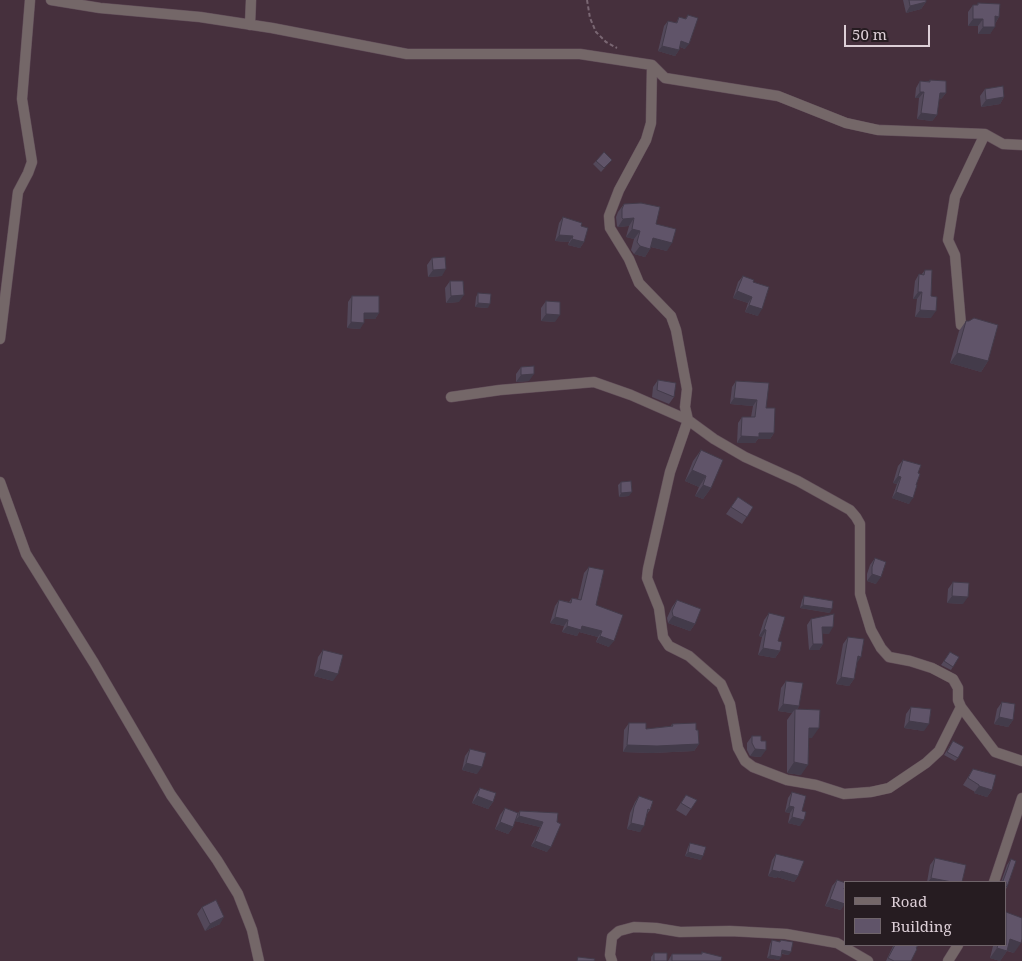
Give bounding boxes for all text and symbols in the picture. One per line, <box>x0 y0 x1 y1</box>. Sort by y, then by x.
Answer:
scale bar <box>847 15 933 47</box>
text: 50 m <box>852 24 887 44</box>
legend <box>844 881 1007 946</box>
text: Road <box>891 891 927 911</box>
text: Building <box>891 916 952 936</box>

